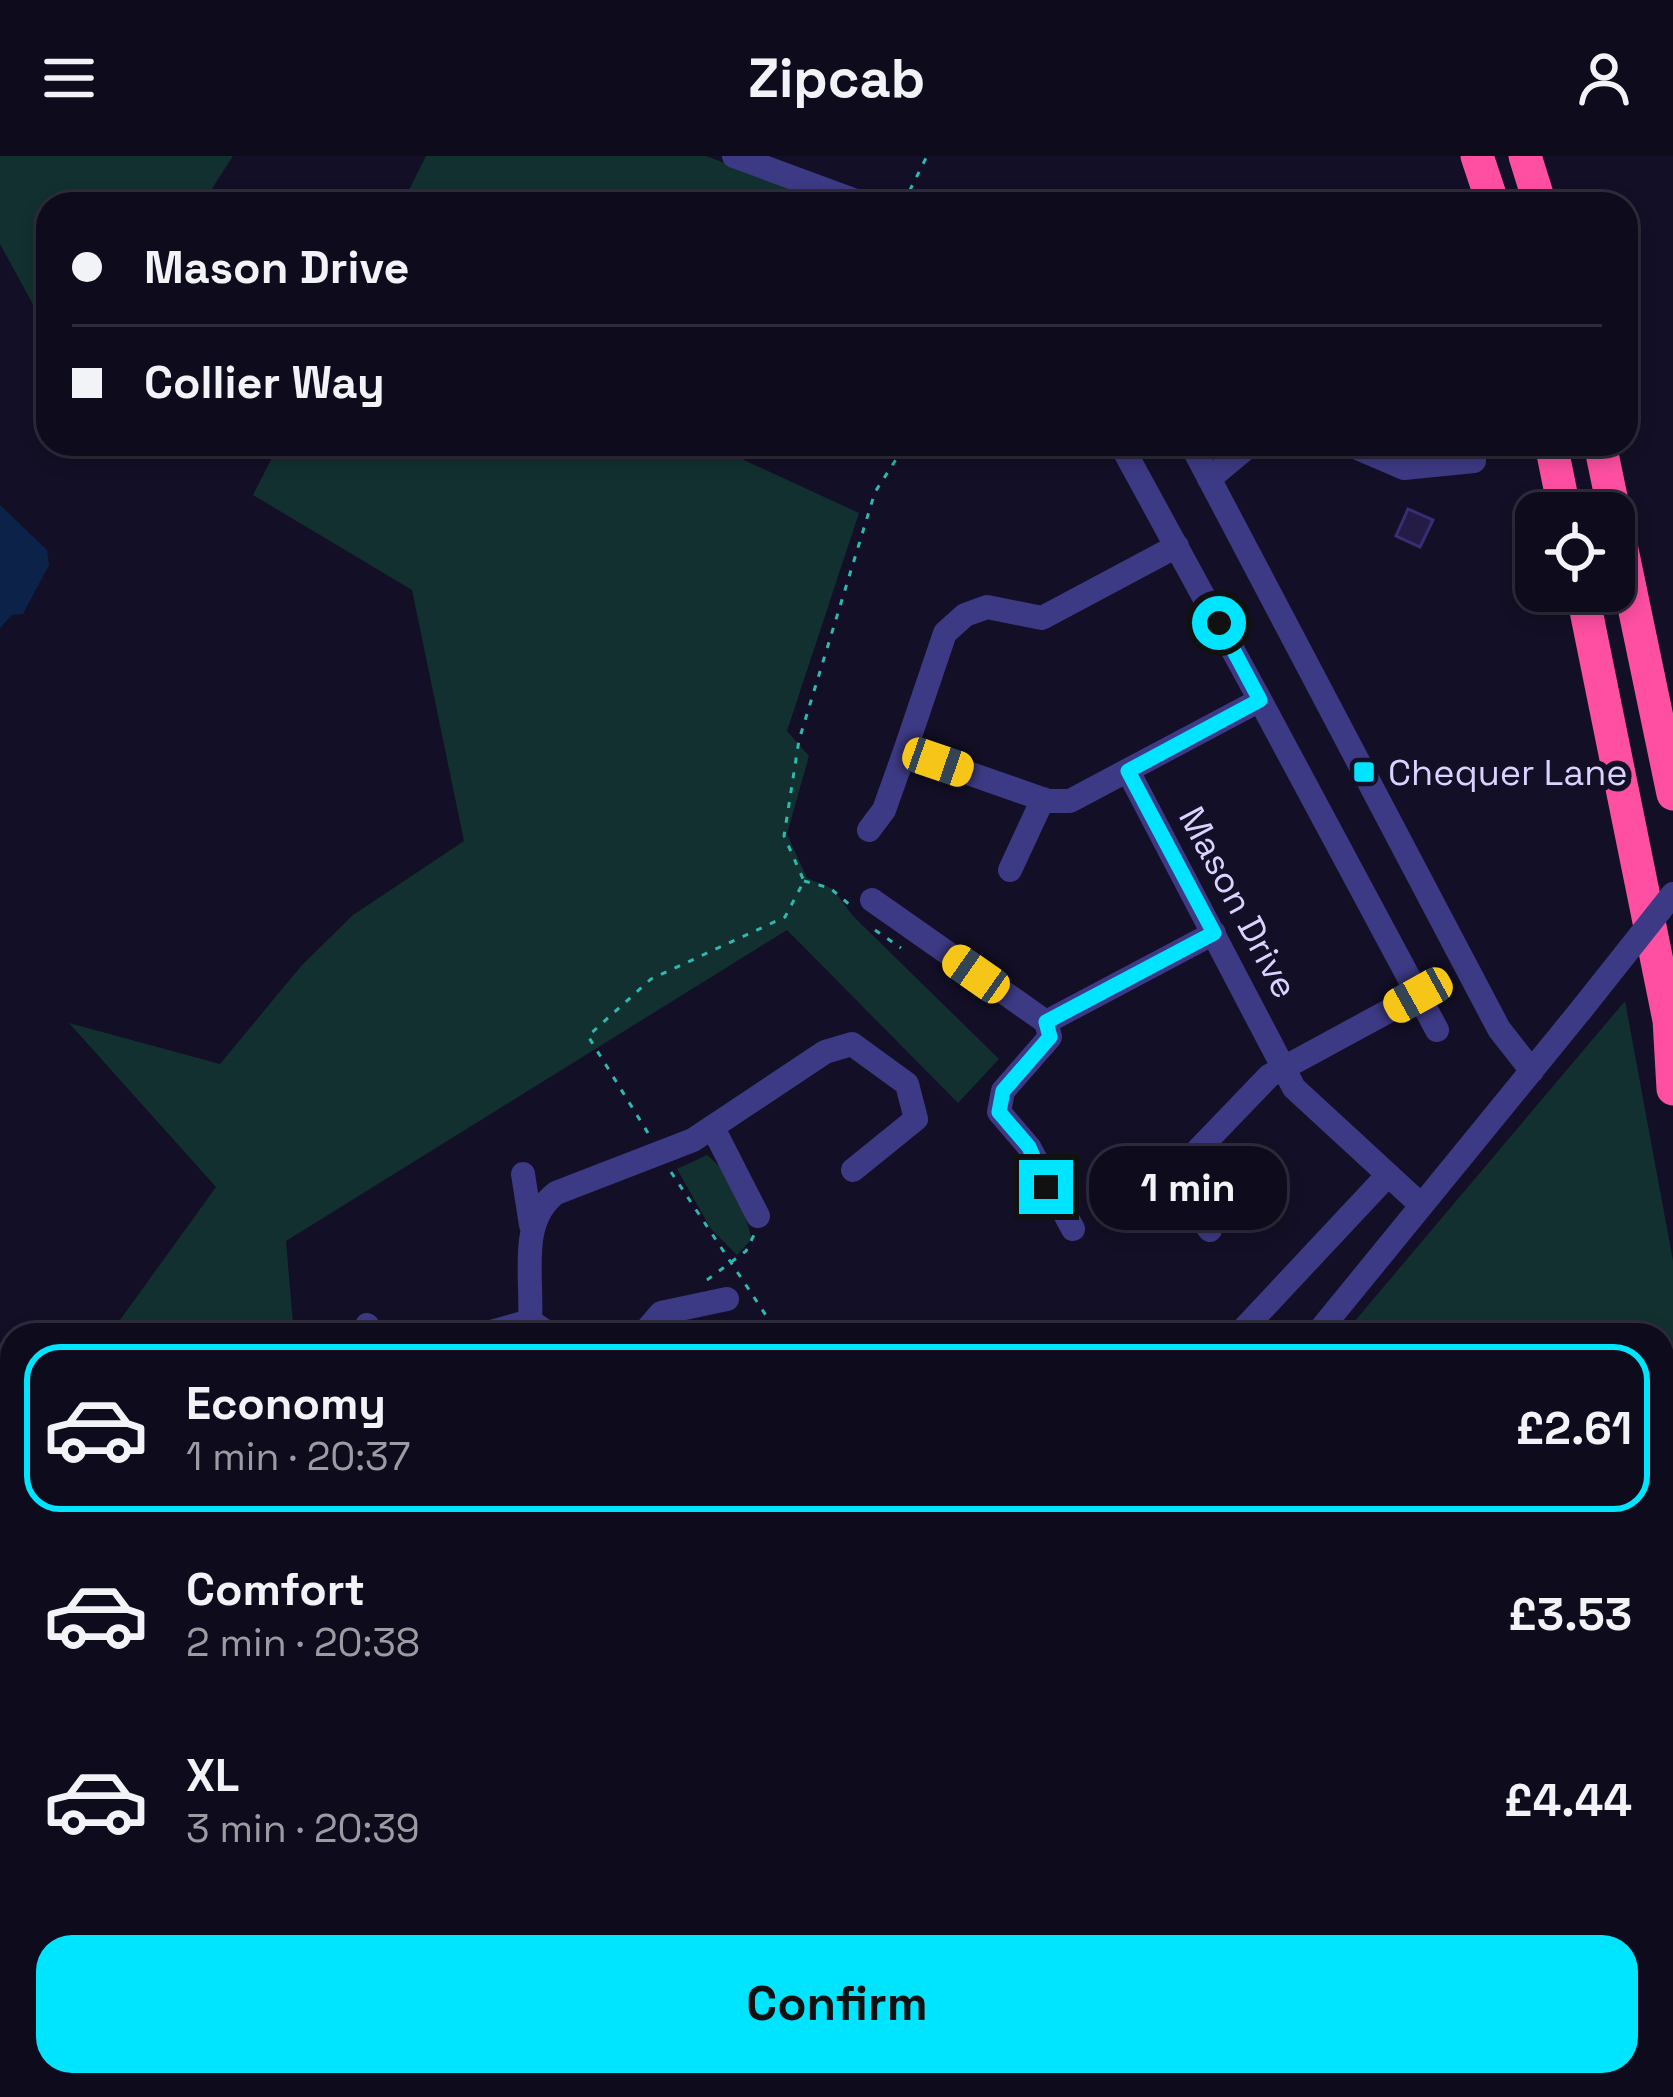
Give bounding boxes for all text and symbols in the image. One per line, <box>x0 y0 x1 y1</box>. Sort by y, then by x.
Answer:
text: Zipcab <box>748 44 925 113</box>
icon: menu <box>36 45 102 111</box>
icon: person <box>1571 45 1637 111</box>
text: Mason Drive <box>144 239 410 296</box>
text: Collier Way <box>144 354 385 411</box>
map controls <box>1515 492 1635 612</box>
button: locate <box>1515 492 1635 612</box>
route start <box>1192 596 1246 650</box>
car <box>898 733 978 791</box>
place label: Chequer Lane <box>1388 750 1628 796</box>
marker: Chequer Lane <box>1351 759 1377 785</box>
street label: Mason Drive <box>1168 799 1308 1006</box>
car <box>936 939 1016 1009</box>
car <box>1378 962 1458 1028</box>
callout: 1 min <box>1088 1145 1286 1229</box>
route end <box>1019 1160 1073 1214</box>
text: 1 min <box>1140 1163 1236 1212</box>
icon: car <box>42 1374 150 1482</box>
text: Economy <box>186 1375 386 1432</box>
text: £2.61 <box>1516 1400 1632 1457</box>
text: 1 min · 20:37 <box>186 1432 411 1481</box>
icon: car <box>42 1560 150 1668</box>
text: Comfort <box>186 1561 365 1618</box>
text: £3.53 <box>1508 1586 1632 1643</box>
text: 2 min · 20:38 <box>186 1618 420 1667</box>
icon: car <box>42 1746 150 1854</box>
text: XL <box>186 1747 239 1804</box>
text: £4.44 <box>1504 1772 1632 1829</box>
text: 3 min · 20:39 <box>186 1804 420 1853</box>
button: Confirm <box>36 1935 1638 2073</box>

